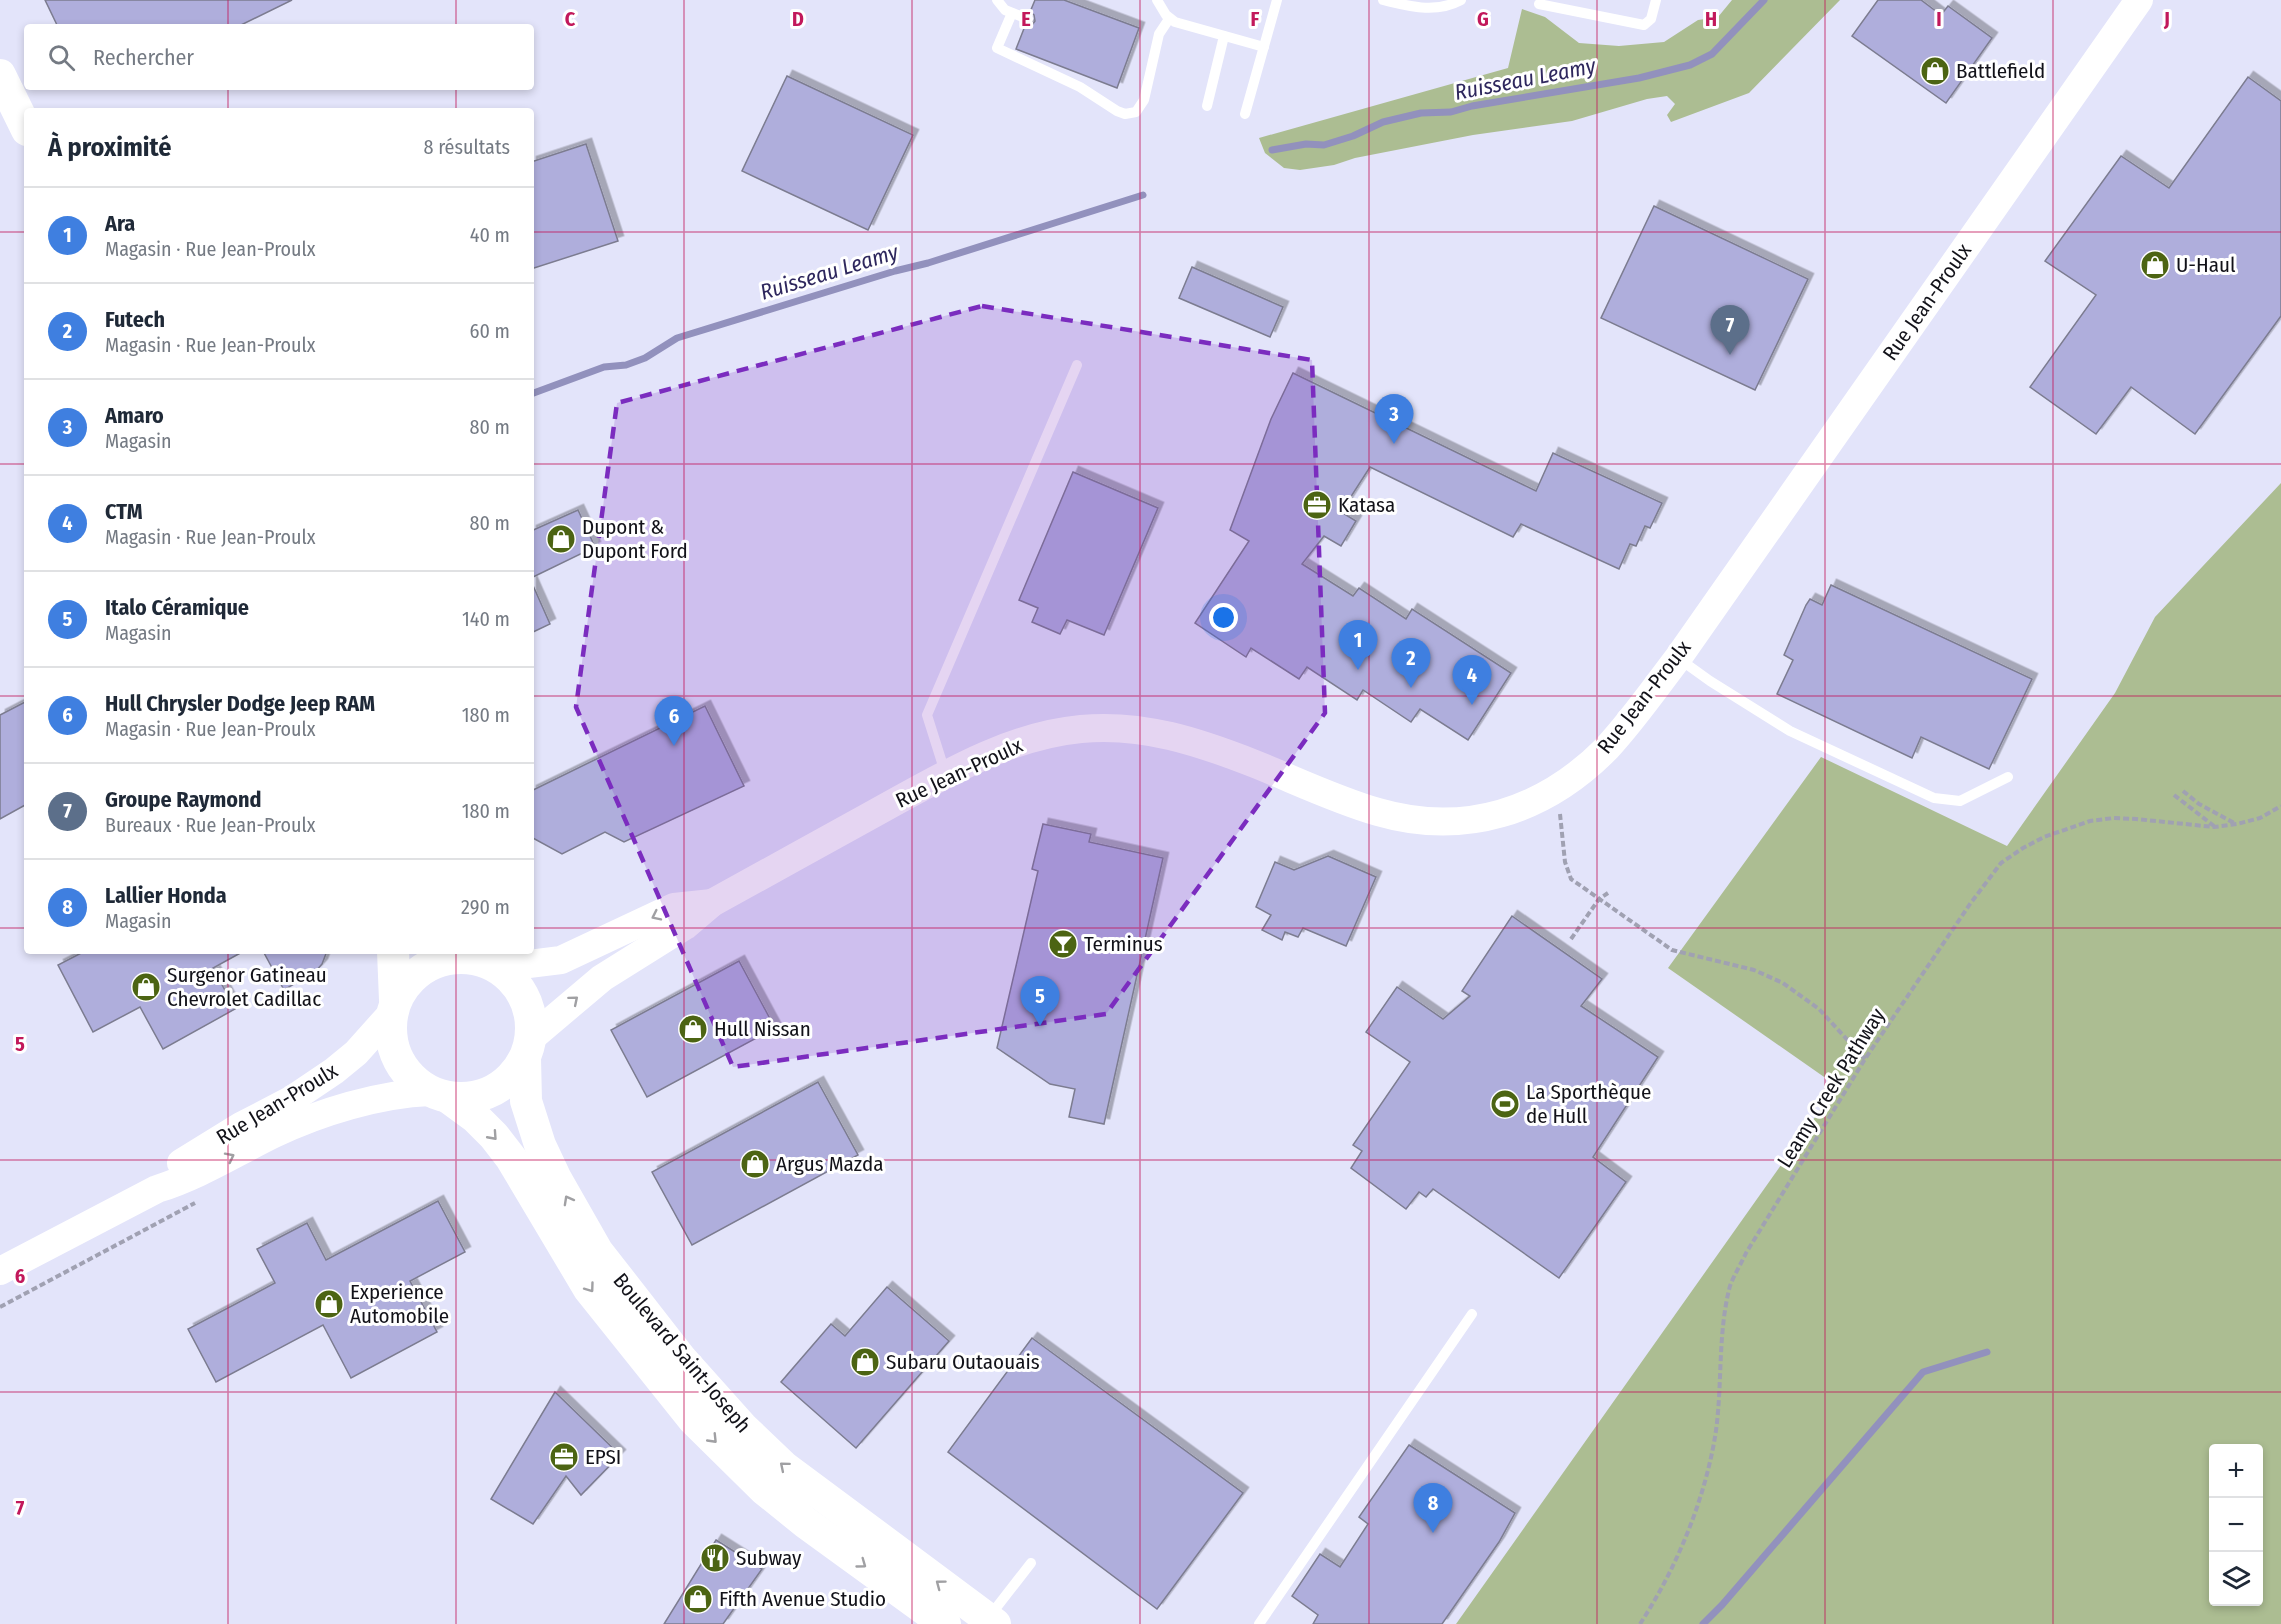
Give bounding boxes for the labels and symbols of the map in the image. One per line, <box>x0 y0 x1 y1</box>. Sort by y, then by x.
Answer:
text: C <box>565 7 576 31</box>
text: D <box>792 7 804 31</box>
text: E <box>1021 7 1031 31</box>
text: F <box>1251 7 1260 31</box>
text: G <box>1477 7 1489 31</box>
text: H <box>1705 7 1717 31</box>
text: I <box>1936 7 1942 31</box>
text: J <box>2163 7 2170 31</box>
water label: Ruisseau Leamy <box>1452 52 1599 106</box>
shop icon: Battlefield <box>1919 55 1951 87</box>
place label: Battlefield <box>1956 58 2045 84</box>
water label: Ruisseau Leamy <box>757 238 902 306</box>
street label: Rue Jean-Proulx <box>1877 238 1977 366</box>
shop icon: U-Haul <box>2139 249 2171 281</box>
place label: U-Haul <box>2176 252 2236 278</box>
pin: 7 <box>1710 306 1750 355</box>
pin: 3 <box>1374 394 1414 444</box>
office icon: Katasa <box>1301 489 1333 521</box>
place label: Katasa <box>1338 492 1395 518</box>
place label: Dupont & Dupont Ford <box>582 514 688 564</box>
shop icon: Dupont & Dupont Ford <box>545 523 577 555</box>
your location <box>1209 603 1238 632</box>
pin: 1 <box>1338 620 1378 670</box>
street label: Rue Jean-Proulx <box>1592 634 1697 759</box>
pin: 2 <box>1392 638 1430 688</box>
pin: 4 <box>1452 656 1492 705</box>
pin: 6 <box>654 696 694 746</box>
street label: Rue Jean-Proulx <box>891 732 1027 814</box>
one-way arrow <box>652 909 662 920</box>
bar icon: Terminus <box>1047 928 1079 960</box>
place label: Terminus <box>1084 931 1163 957</box>
place label: Surgenor Gatineau Chevrolet Cadillac <box>167 962 327 1012</box>
shop icon: Surgenor Gatineau Chevrolet Cadillac <box>130 971 162 1003</box>
pin: 5 <box>1020 976 1060 1026</box>
one-way arrow <box>567 996 578 1007</box>
street label: Leamy Creek Pathway <box>1771 1003 1891 1173</box>
shop icon: Hull Nissan <box>677 1013 709 1045</box>
place label: Hull Nissan <box>714 1016 811 1042</box>
text: 5 <box>15 1032 25 1056</box>
street label: Rue Jean-Proulx <box>212 1057 343 1150</box>
place label: La Sporthèque de Hull <box>1526 1079 1651 1129</box>
sports icon: La Sporthèque de Hull <box>1489 1088 1521 1120</box>
one-way arrow <box>486 1129 497 1140</box>
shop icon: Argus Mazda <box>739 1148 771 1180</box>
place label: Argus Mazda <box>776 1151 884 1177</box>
one-way arrow <box>223 1153 234 1164</box>
one-way arrow <box>564 1196 575 1207</box>
text: 6 <box>15 1264 25 1288</box>
street label: Boulevard Saint-Joseph <box>608 1268 756 1438</box>
place label: Experience Automobile <box>350 1279 449 1329</box>
one-way arrow <box>583 1282 594 1293</box>
shop icon: Experience Automobile <box>313 1288 345 1320</box>
shop icon: Subaru Outaouais <box>849 1346 881 1378</box>
place label: Subaru Outaouais <box>886 1349 1040 1375</box>
one-way arrow <box>705 1432 716 1443</box>
office icon: EPSI <box>548 1441 580 1473</box>
place label: EPSI <box>585 1444 621 1470</box>
one-way arrow <box>780 1463 791 1474</box>
pin: 8 <box>1414 1484 1452 1533</box>
text: 7 <box>16 1496 25 1520</box>
restaurant icon: Subway <box>699 1542 731 1574</box>
place label: Subway <box>736 1545 802 1571</box>
one-way arrow <box>856 1557 867 1568</box>
one-way arrow <box>936 1580 947 1591</box>
shop icon: Fifth Avenue Studio <box>682 1583 714 1615</box>
place label: Fifth Avenue Studio <box>719 1586 886 1612</box>

